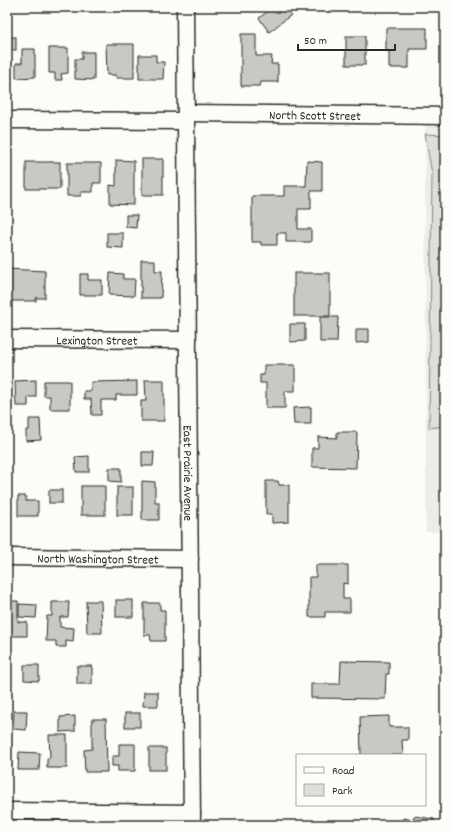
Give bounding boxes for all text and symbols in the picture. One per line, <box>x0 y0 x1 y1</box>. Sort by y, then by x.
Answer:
scale bar <box>298 26 395 52</box>
text: 50 m <box>304 33 327 50</box>
street label: North Scott Street <box>269 107 361 127</box>
street label: Lexington Street <box>56 332 138 352</box>
street label: East Prairie Avenue <box>177 425 196 521</box>
street label: North Washington Street <box>37 550 159 571</box>
legend <box>296 754 426 806</box>
text: Road <box>332 763 354 780</box>
text: Park <box>332 783 353 800</box>

